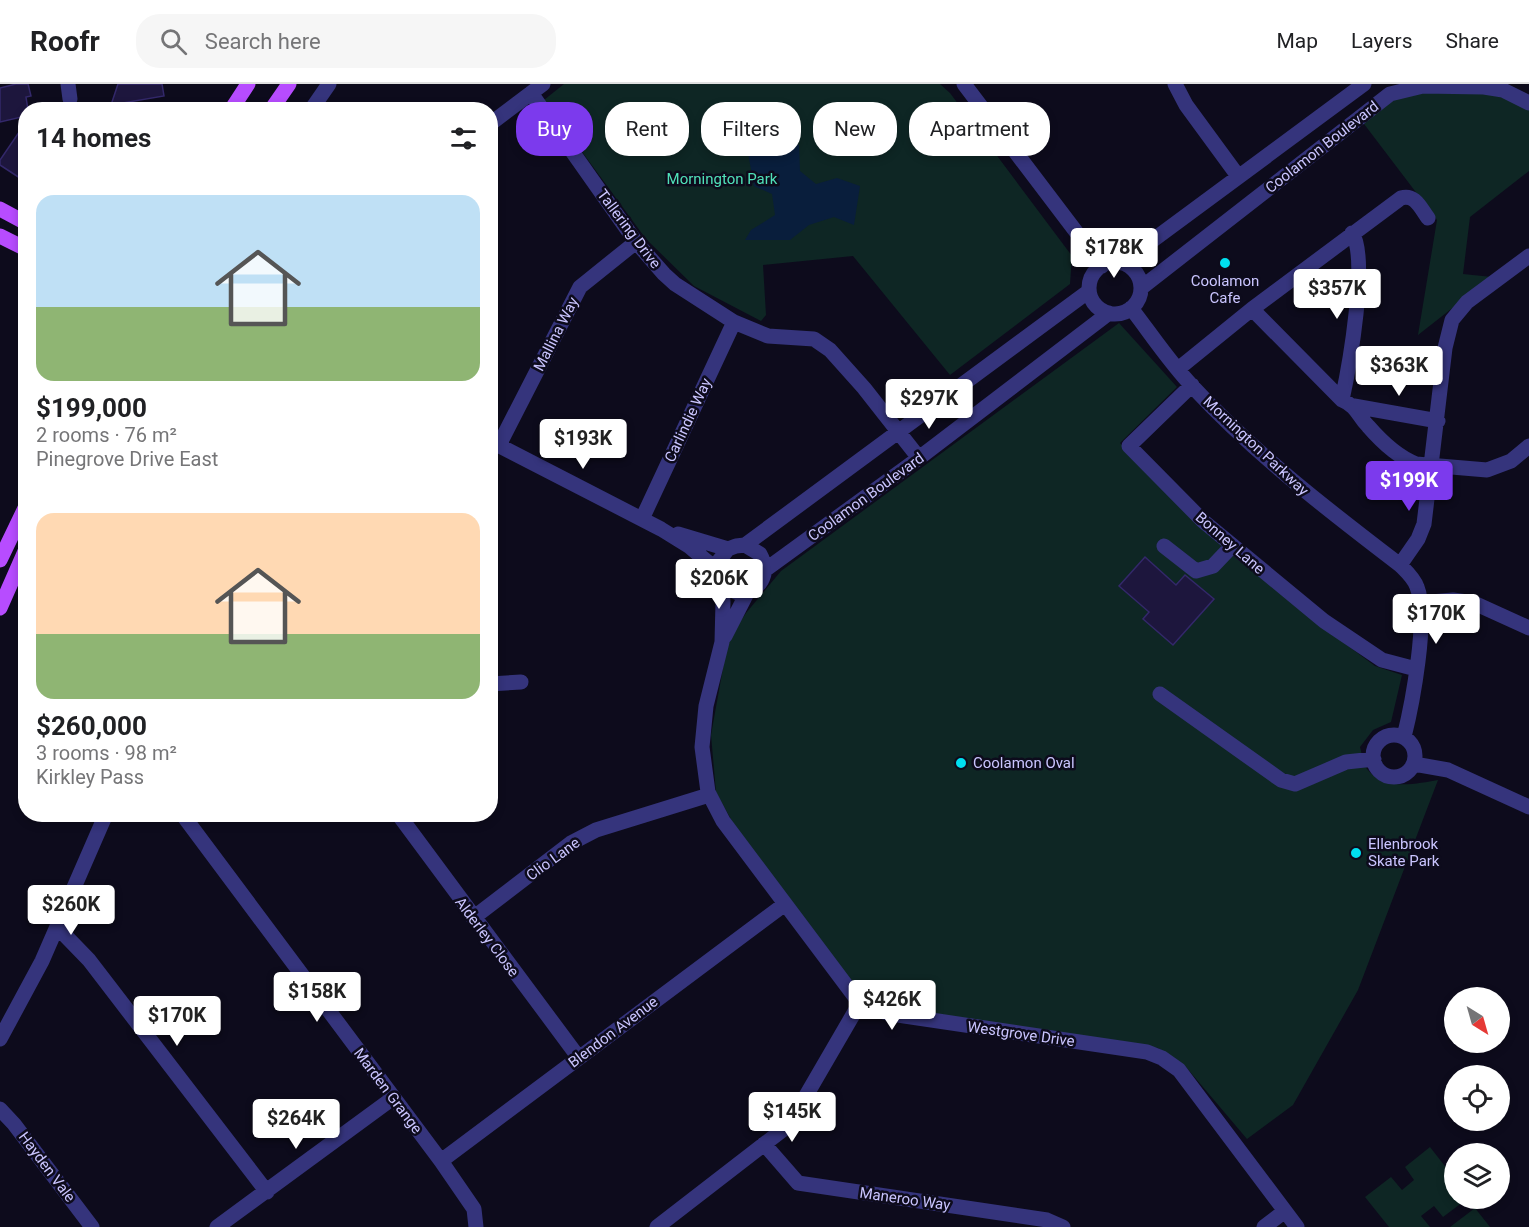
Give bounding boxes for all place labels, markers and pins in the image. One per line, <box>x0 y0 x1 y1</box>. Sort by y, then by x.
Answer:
pin: $178K <box>1072 228 1156 279</box>
marker: Coolamon Cafe <box>1218 256 1232 270</box>
pin: $357K <box>1295 269 1379 320</box>
place label: Coolamon Cafe <box>1191 272 1259 307</box>
pin: $363K <box>1357 346 1441 397</box>
pin: $297K <box>887 379 971 430</box>
pin: $193K <box>541 419 625 470</box>
pin: $199K <box>1367 461 1451 512</box>
pin: $206K <box>677 559 761 610</box>
pin: $170K <box>1394 594 1478 645</box>
place label: Coolamon Oval <box>973 754 1075 772</box>
marker: Coolamon Oval <box>954 756 968 770</box>
place label: Ellenbrook Skate Park <box>1368 835 1440 870</box>
marker: Ellenbrook Skate Park <box>1349 846 1363 860</box>
pin: $260K <box>29 885 113 936</box>
pin: $158K <box>275 972 359 1023</box>
pin: $426K <box>850 980 934 1031</box>
pin: $170K <box>135 996 219 1047</box>
pin: $145K <box>750 1092 834 1143</box>
pin: $264K <box>254 1099 338 1150</box>

